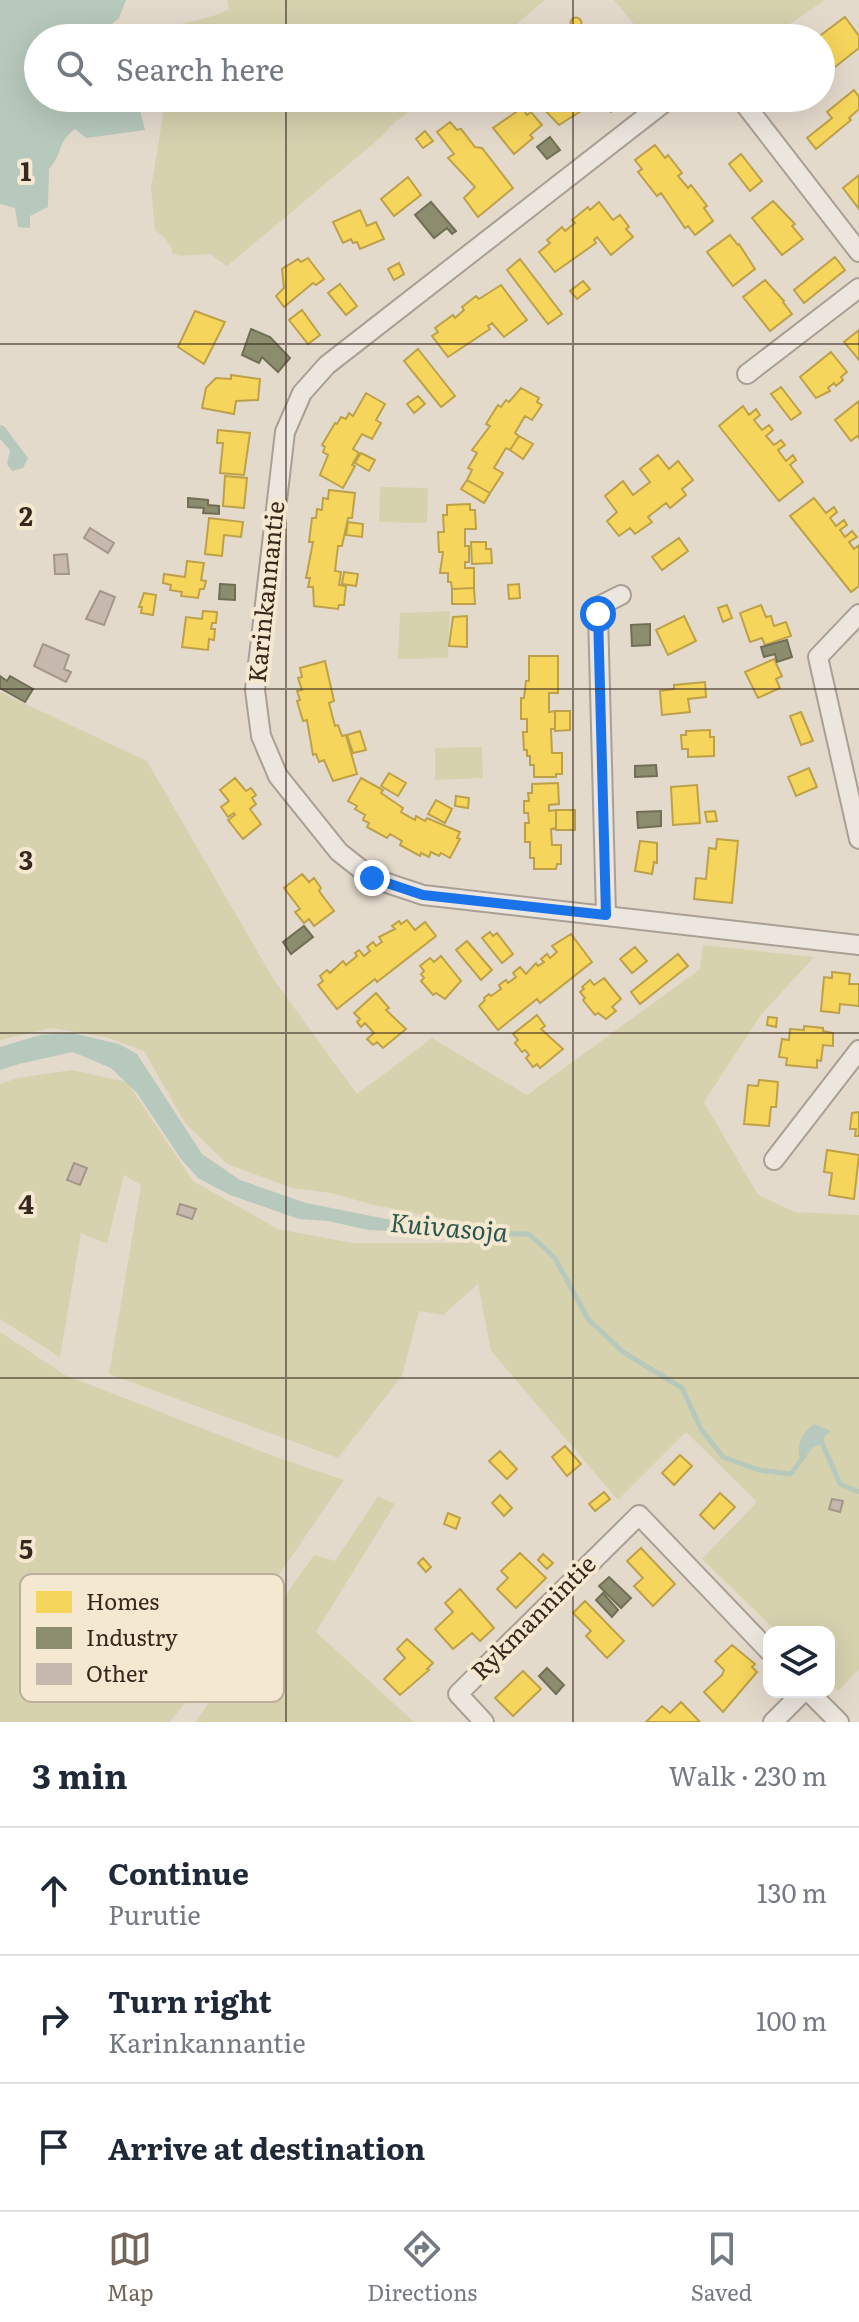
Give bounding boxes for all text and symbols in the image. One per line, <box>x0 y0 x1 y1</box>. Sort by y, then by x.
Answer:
search box <box>24 24 835 112</box>
icon: search <box>52 46 96 90</box>
text: Search here <box>116 46 284 90</box>
text: 1 <box>21 150 32 189</box>
text: 2 <box>19 495 33 534</box>
street label: Karinkannantie <box>238 499 291 684</box>
route start <box>580 596 616 632</box>
text: 3 <box>19 839 33 878</box>
route end <box>354 860 390 896</box>
text: 4 <box>18 1183 34 1222</box>
water label: Kuivasoja <box>389 1201 510 1250</box>
text: 5 <box>19 1528 33 1567</box>
street label: Rykmannintie <box>462 1546 603 1687</box>
legend <box>20 1574 284 1702</box>
text: Homes <box>86 1584 159 1617</box>
text: Industry <box>86 1620 178 1653</box>
map controls <box>763 1626 835 1698</box>
button: layers <box>763 1626 835 1698</box>
text: Other <box>86 1656 148 1689</box>
text: 3 min <box>32 1749 128 1799</box>
text: Walk · 230 m <box>669 1755 827 1794</box>
text: Continue <box>108 1850 249 1894</box>
icon: ahead <box>32 1869 76 1913</box>
text: 130 m <box>757 1872 827 1911</box>
text: Purutie <box>108 1894 201 1933</box>
text: Turn right <box>108 1978 272 2022</box>
icon: right <box>32 1997 76 2041</box>
text: 100 m <box>756 2000 827 2039</box>
text: Karinkannantie <box>108 2022 306 2061</box>
icon: arrive <box>32 2125 76 2169</box>
text: Arrive at destination <box>108 2125 425 2169</box>
tab: Map <box>107 2227 154 2308</box>
tab: Directions <box>367 2227 477 2308</box>
tab: Saved <box>691 2227 752 2308</box>

